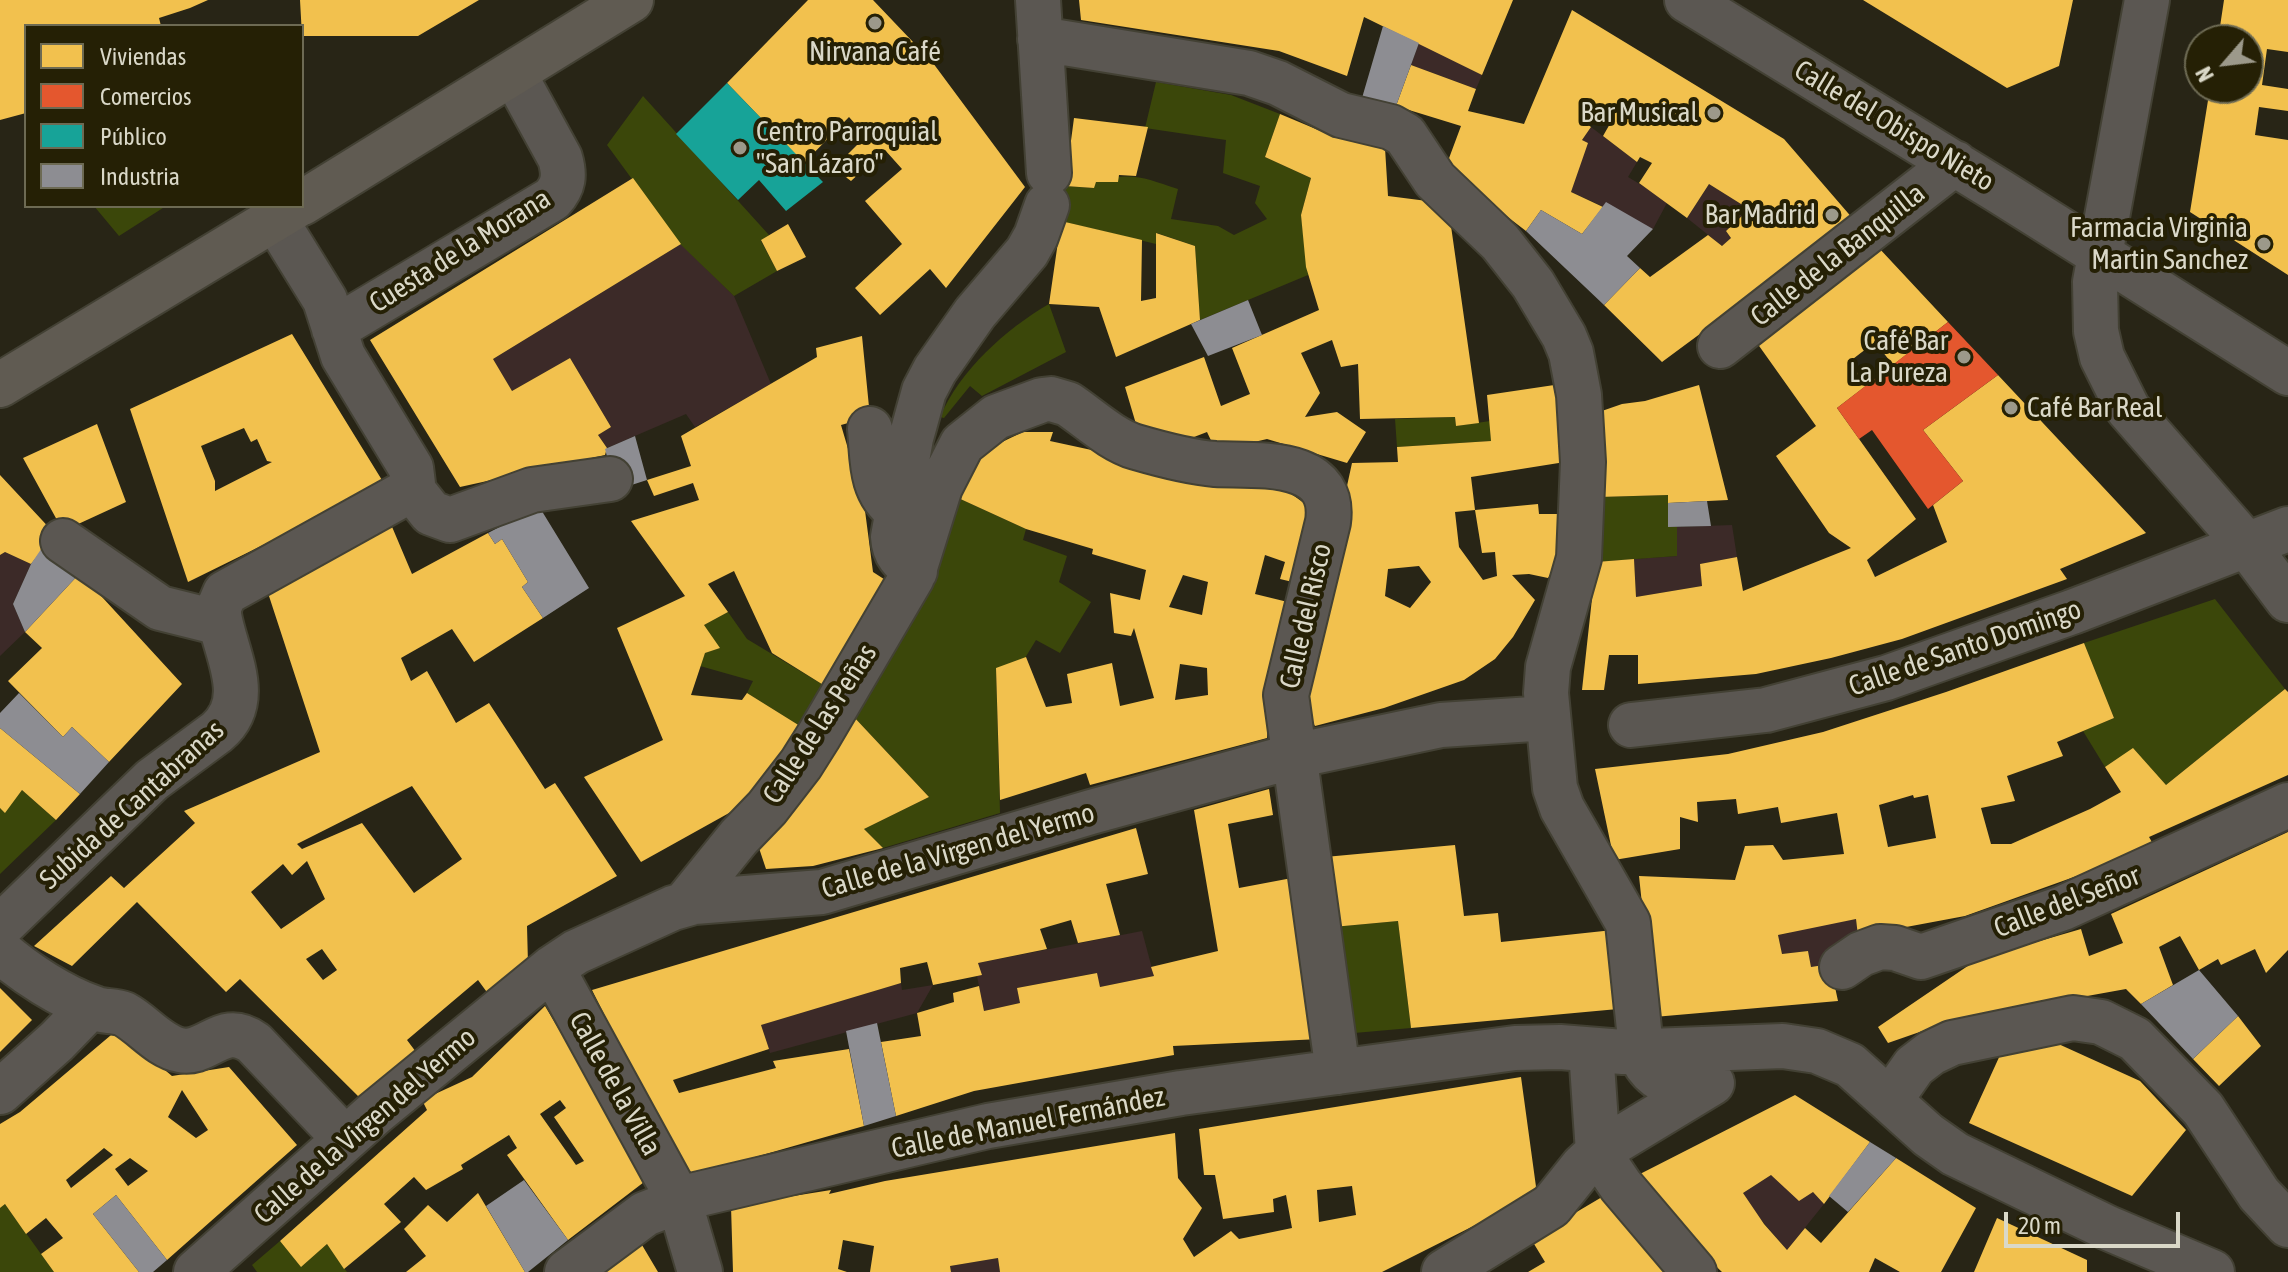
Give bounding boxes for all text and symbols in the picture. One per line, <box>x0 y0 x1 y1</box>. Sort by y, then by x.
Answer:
marker: Nirvana Café <box>866 14 884 32</box>
legend <box>24 24 304 208</box>
north arrow <box>2184 24 2264 104</box>
place label: Nirvana Café <box>809 35 941 69</box>
text: Viviendas <box>100 43 186 70</box>
street label: Calle del Obispo Nieto <box>1788 53 2000 199</box>
text: N <box>2190 62 2219 86</box>
text: Comercios <box>100 83 192 110</box>
place label: Bar Musical <box>1580 96 1698 130</box>
marker: Bar Musical <box>1705 104 1723 122</box>
place label: Centro Parroquial "San Lázaro" <box>756 115 938 181</box>
text: Público <box>100 123 167 150</box>
marker: Centro Parroquial "San Lázaro" <box>731 139 749 157</box>
text: Industria <box>100 163 180 190</box>
street label: Calle de la Banquilla <box>1744 177 1932 333</box>
street label: Cuesta de la Morana <box>363 182 557 320</box>
place label: Bar Madrid <box>1705 198 1816 232</box>
marker: Bar Madrid <box>1823 206 1841 224</box>
place label: Farmacia Virginia Martin Sanchez <box>2070 211 2248 277</box>
marker: Farmacia Virginia Martin Sanchez <box>2255 235 2273 253</box>
place label: Café Bar La Pureza <box>1849 324 1948 390</box>
marker: Café Bar La Pureza <box>1955 348 1973 366</box>
place label: Café Bar Real <box>2027 391 2162 425</box>
marker: Café Bar Real <box>2002 399 2020 417</box>
street label: Calle del Risco <box>1273 540 1339 692</box>
street label: Calle de Santo Domingo <box>1844 593 2086 703</box>
street label: Calle de las Peñas <box>756 638 884 810</box>
street label: Subida de Cantabranas <box>33 714 231 896</box>
street label: Calle de la Virgen del Yermo <box>818 796 1098 906</box>
street label: Calle del Señor <box>1989 859 2145 945</box>
street label: Calle de la Villa <box>562 1006 668 1162</box>
street label: Calle de la Virgen del Yermo <box>247 1021 483 1231</box>
street label: Calle de Manuel Fernández <box>889 1080 1167 1166</box>
scale bar <box>2008 1196 2184 1246</box>
text: 20 m <box>2018 1212 2061 1239</box>

